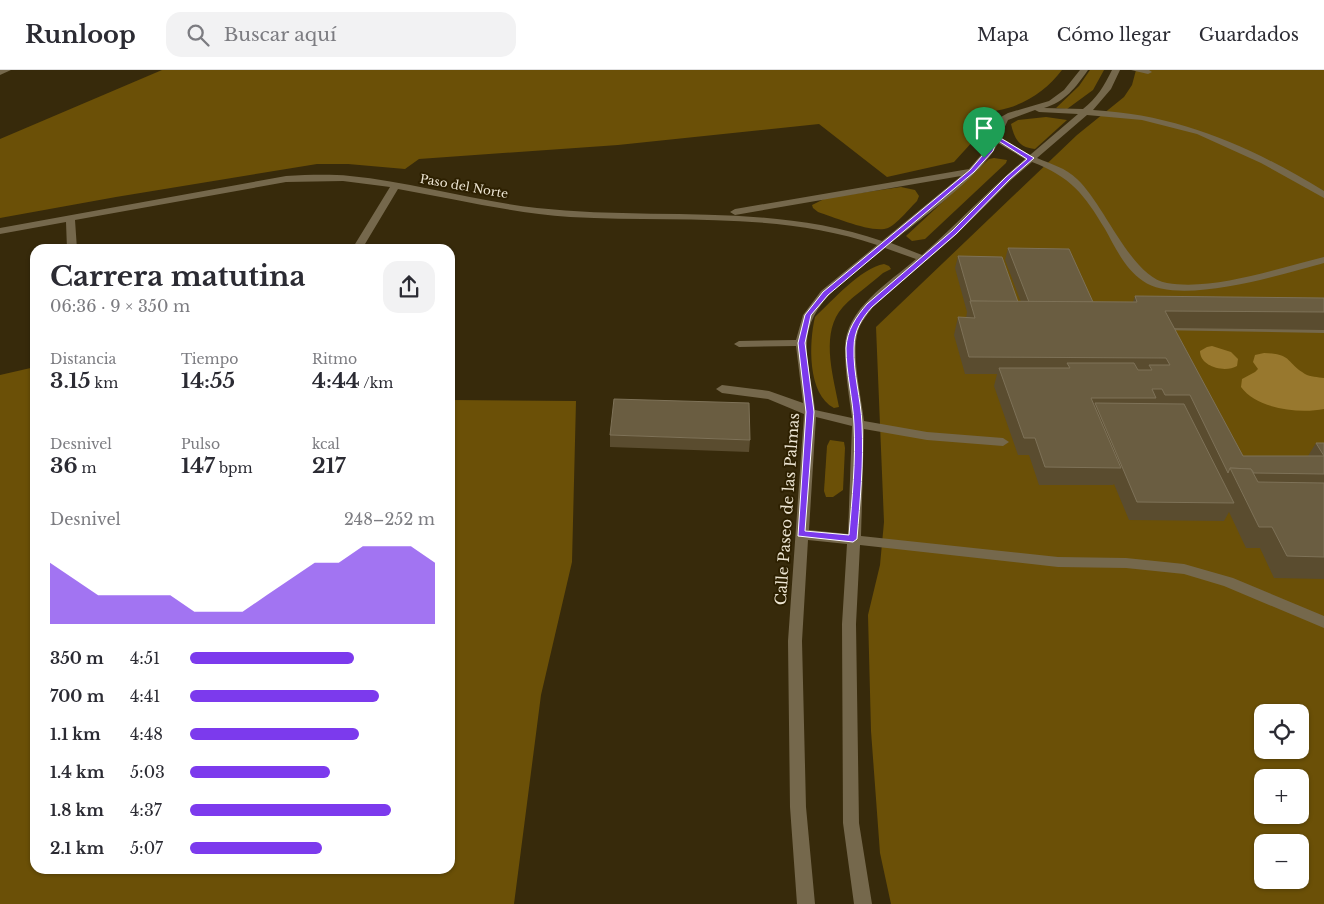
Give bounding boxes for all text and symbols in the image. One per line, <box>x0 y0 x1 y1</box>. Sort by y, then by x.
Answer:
search box <box>166 12 516 57</box>
text: Runloop <box>25 20 136 49</box>
icon: search <box>184 21 212 49</box>
text: Buscar aquí <box>224 23 336 46</box>
text: Mapa <box>977 24 1029 46</box>
text: Cómo llegar <box>1057 24 1171 46</box>
text: Guardados <box>1199 24 1299 46</box>
pin <box>963 107 1005 158</box>
icon: arrive <box>970 114 998 142</box>
street label: Paso del Norte <box>419 171 509 201</box>
text: Carrera matutina <box>50 259 306 294</box>
button: share <box>383 261 435 313</box>
text: 06:36 · 9 × 350 m <box>50 296 190 316</box>
text: Distancia <box>50 350 116 368</box>
text: Tiempo <box>181 350 238 368</box>
text: Ritmo <box>312 350 357 368</box>
text: 3.15 <box>50 368 91 394</box>
text: 14:55 <box>181 368 235 394</box>
text: 4:44 <box>312 368 360 394</box>
text: km <box>91 374 118 392</box>
text: /km <box>360 374 393 392</box>
street label: Calle Paseo de las Palmas <box>771 412 803 606</box>
text: Desnivel <box>50 435 112 453</box>
text: Pulso <box>181 435 220 453</box>
text: kcal <box>312 435 340 453</box>
text: 36 <box>50 453 78 479</box>
text: 147 <box>181 453 215 479</box>
text: 217 <box>312 453 346 479</box>
text: m <box>78 459 97 477</box>
text: bpm <box>215 459 253 477</box>
text: Desnivel <box>50 509 121 529</box>
text: 248–252 m <box>344 509 435 529</box>
text: 350 m <box>50 648 104 668</box>
text: 4:51 <box>130 648 160 668</box>
text: 700 m <box>50 686 104 706</box>
text: 4:41 <box>130 686 160 706</box>
map controls <box>1254 704 1309 889</box>
button: locate <box>1254 704 1309 759</box>
text: 1.1 km <box>50 724 101 744</box>
text: 4:48 <box>130 724 163 744</box>
text: 1.4 km <box>50 762 104 782</box>
text: 5:03 <box>130 762 165 782</box>
button: + <box>1254 769 1309 824</box>
text: 1.8 km <box>50 800 104 820</box>
text: 4:37 <box>130 800 162 820</box>
button: − <box>1254 834 1309 889</box>
text: 2.1 km <box>50 838 104 858</box>
text: 5:07 <box>130 838 163 858</box>

